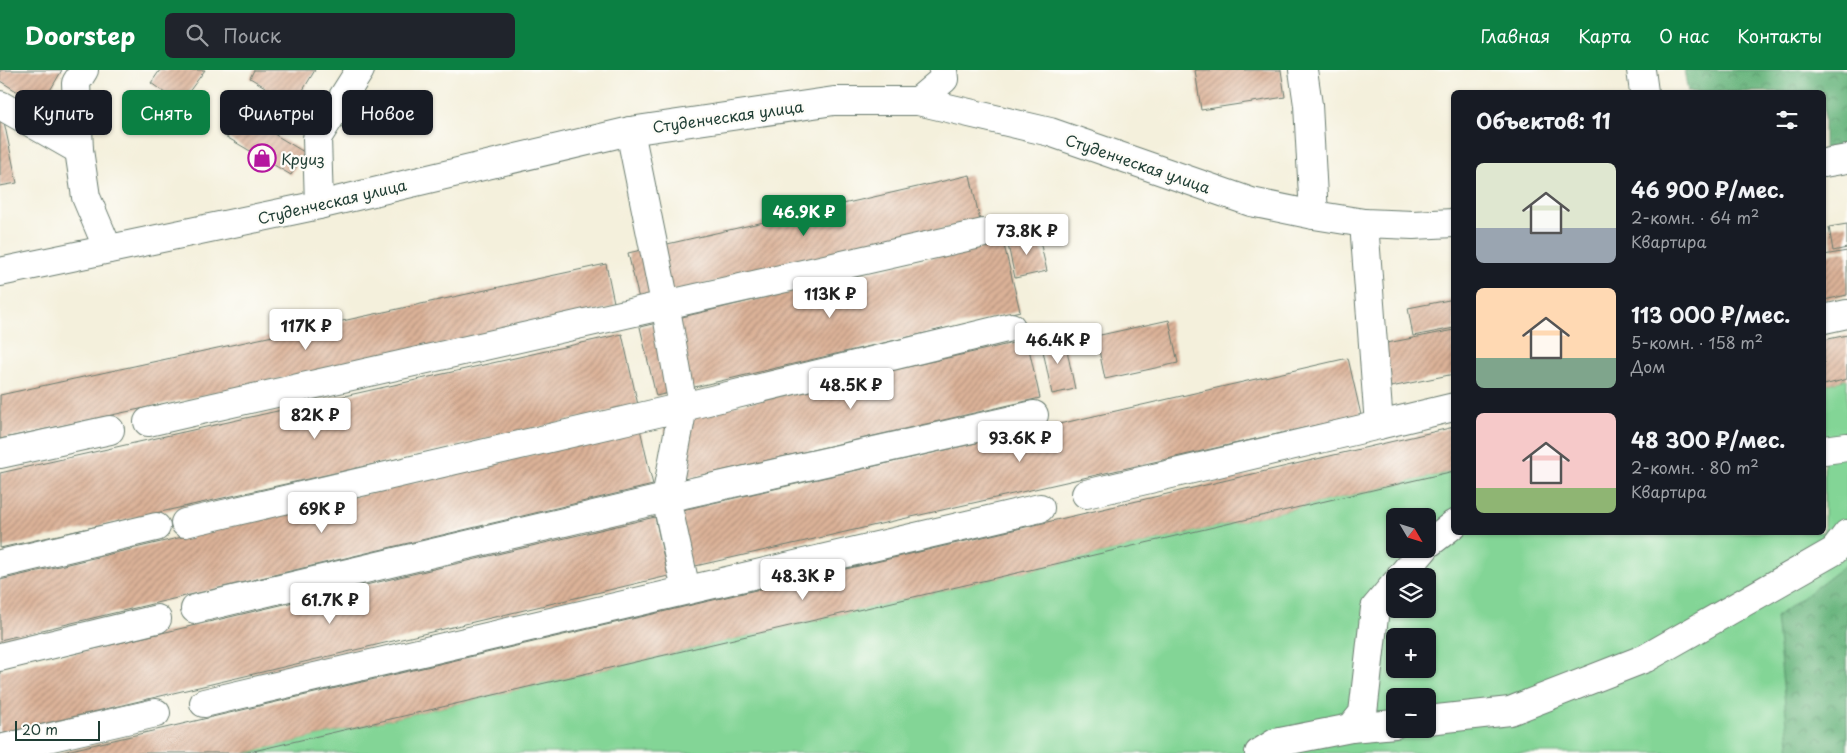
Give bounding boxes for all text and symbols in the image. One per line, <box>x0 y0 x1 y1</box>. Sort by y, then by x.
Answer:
search box <box>165 13 515 58</box>
text: Doorstep <box>25 17 135 53</box>
icon: search <box>183 21 211 49</box>
text: Поиск <box>223 21 281 49</box>
text: Главная <box>1481 22 1550 49</box>
text: Карта <box>1578 22 1631 49</box>
text: О нас <box>1659 22 1709 49</box>
text: Контакты <box>1737 22 1822 49</box>
chip: Купить <box>15 90 112 135</box>
chip: Снять <box>122 90 210 135</box>
chip: Фильтры <box>220 90 332 135</box>
chip: Новое <box>342 90 433 135</box>
street label: Студенческая улица <box>651 94 805 138</box>
text: Объектов: 11 <box>1476 104 1611 136</box>
icon: filters <box>1773 106 1801 134</box>
street label: Студенческая улица <box>1062 127 1214 199</box>
shop icon: Круиз <box>247 143 277 173</box>
place label: Круиз <box>281 147 325 170</box>
street label: Студенческая улица <box>255 173 409 229</box>
text: 46 900 ₽/мес. <box>1631 173 1785 205</box>
icon: home <box>1516 183 1576 243</box>
pin: 46.9K ₽ <box>758 194 850 237</box>
text: 46.9K ₽ <box>773 199 835 223</box>
text: 2-комн. · 64 m² <box>1631 205 1759 229</box>
pin: 73.8K ₽ <box>981 214 1073 256</box>
text: 73.8K ₽ <box>996 218 1058 242</box>
text: Квартира <box>1631 229 1706 253</box>
pin: 113K ₽ <box>789 276 871 319</box>
text: 113K ₽ <box>804 281 856 305</box>
text: 113 000 ₽/мес. <box>1631 298 1790 330</box>
pin: 117K ₽ <box>265 308 347 351</box>
icon: home <box>1516 308 1576 368</box>
text: 117K ₽ <box>280 313 332 337</box>
pin: 46.4K ₽ <box>1012 322 1104 365</box>
text: 46.4K ₽ <box>1026 327 1090 351</box>
text: 5-комн. · 158 m² <box>1631 330 1763 354</box>
text: Дом <box>1631 354 1665 378</box>
pin: 48.5K ₽ <box>805 368 897 410</box>
text: 48.5K ₽ <box>820 372 882 396</box>
pin: 82K ₽ <box>280 398 350 440</box>
text: 82K ₽ <box>291 402 339 426</box>
pin: 93.6K ₽ <box>974 420 1066 463</box>
text: 48 300 ₽/мес. <box>1631 423 1785 455</box>
text: 93.6K ₽ <box>989 425 1051 449</box>
icon: home <box>1516 433 1576 493</box>
text: 2-комн. · 80 m² <box>1631 455 1759 479</box>
text: Квартира <box>1631 479 1706 503</box>
pin: 69K ₽ <box>287 492 357 534</box>
text: 69K ₽ <box>299 496 345 520</box>
north arrow <box>1386 508 1436 558</box>
map controls <box>1386 508 1436 738</box>
pin: 48.3K ₽ <box>757 558 849 601</box>
text: 48.3K ₽ <box>771 563 835 587</box>
button: layers <box>1386 568 1436 618</box>
pin: 61.7K ₽ <box>284 582 376 625</box>
text: 61.7K ₽ <box>301 587 359 611</box>
button: + <box>1386 628 1436 678</box>
button: − <box>1386 688 1436 738</box>
scale bar <box>15 718 100 741</box>
text: 20 m <box>22 719 58 740</box>

